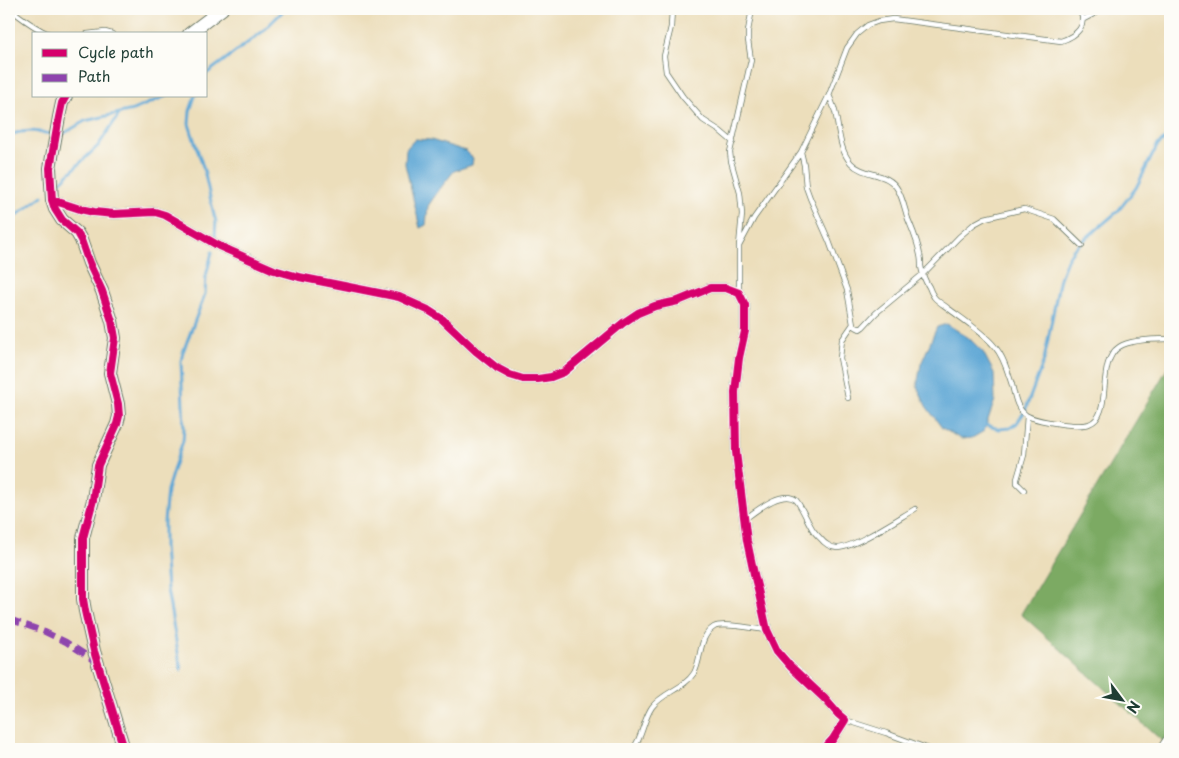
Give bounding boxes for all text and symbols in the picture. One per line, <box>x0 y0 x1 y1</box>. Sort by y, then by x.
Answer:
legend <box>32 32 208 98</box>
text: Cycle path <box>78 40 154 63</box>
text: Path <box>78 64 110 87</box>
north arrow <box>1096 676 1146 726</box>
text: N <box>1122 697 1145 717</box>

